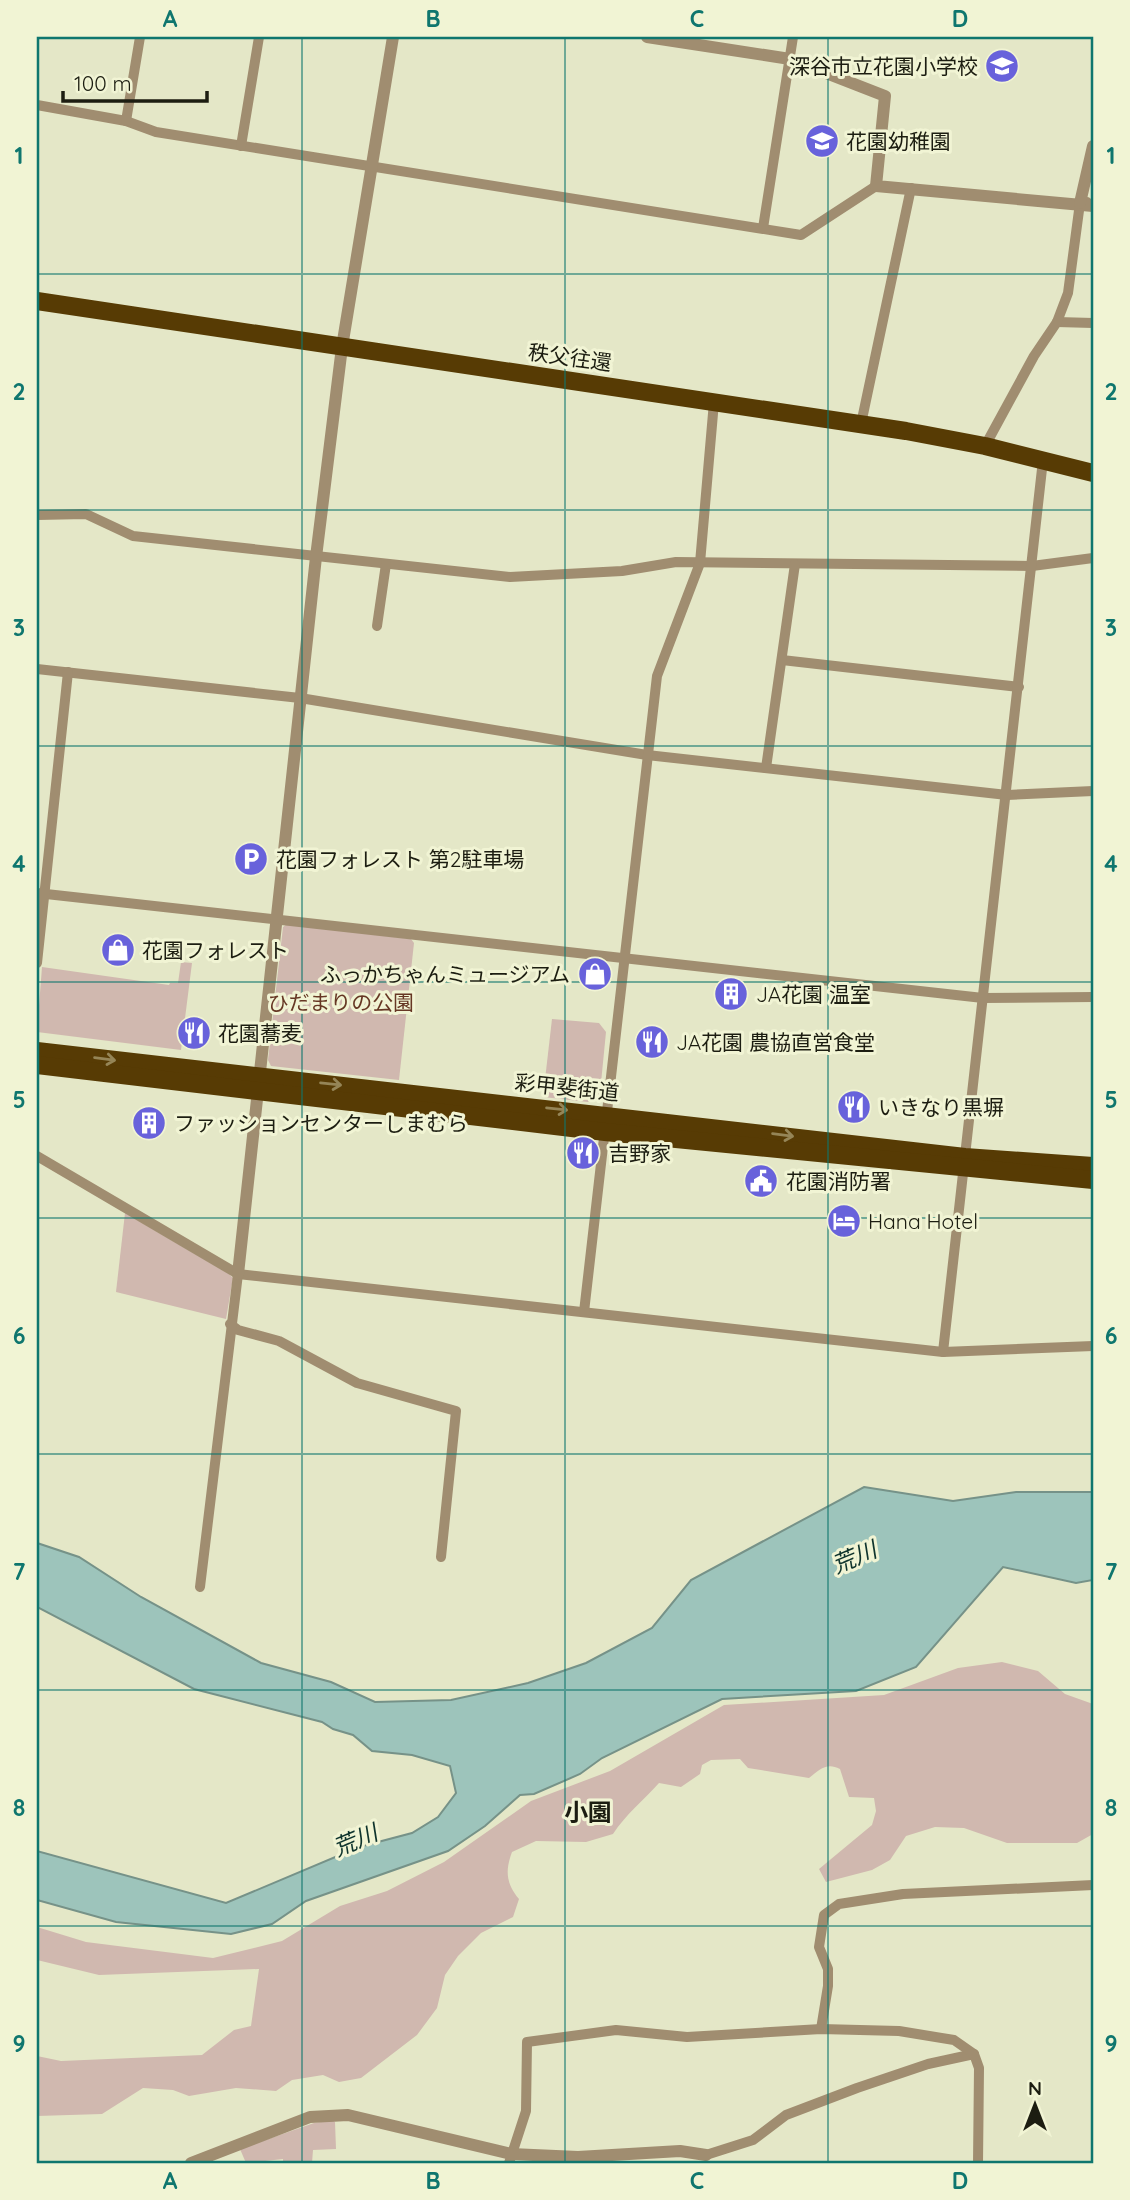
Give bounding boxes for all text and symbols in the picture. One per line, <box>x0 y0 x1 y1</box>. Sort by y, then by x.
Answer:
text: A <box>163 4 178 33</box>
text: B <box>425 4 441 33</box>
text: C <box>690 4 704 33</box>
text: D <box>952 4 968 33</box>
school or university icon: 深谷市立花園小学校 <box>983 47 1021 85</box>
place label: 深谷市立花園小学校 <box>789 53 978 79</box>
scale bar <box>63 60 206 104</box>
text: 100 m <box>74 70 132 96</box>
school or university icon: 花園幼稚園 <box>803 122 841 160</box>
place label: 花園幼稚園 <box>846 128 951 154</box>
text: 1 <box>15 141 23 170</box>
text: 1 <box>1107 141 1115 170</box>
street label: 秩父往還 <box>527 338 613 376</box>
text: 2 <box>12 377 26 406</box>
text: 2 <box>1104 377 1118 406</box>
text: 3 <box>13 613 25 642</box>
text: 3 <box>1105 613 1117 642</box>
parking icon: 花園フォレスト 第2駐車場 <box>232 840 270 878</box>
place label: 花園フォレスト 第2駐車場 <box>276 846 524 872</box>
text: 4 <box>12 849 26 878</box>
text: 4 <box>1104 849 1118 878</box>
shop icon: 花園フォレスト <box>99 931 137 969</box>
place label: 花園フォレスト <box>142 937 289 963</box>
shop icon: ふっかちゃんミュージアム <box>576 955 614 993</box>
place label: ふっかちゃんミュージアム <box>320 961 570 987</box>
building icon: JA花園 温室 <box>712 975 750 1013</box>
place label: JA花園 温室 <box>756 981 871 1007</box>
park label: ひだまりの公園 <box>268 989 414 1015</box>
restaurant icon: 花園蕎麦 <box>175 1014 213 1052</box>
place label: 花園蕎麦 <box>218 1020 302 1046</box>
restaurant icon: JA花園 農協直営食堂 <box>633 1023 671 1061</box>
place label: JA花園 農協直営食堂 <box>676 1029 875 1055</box>
one-way arrow <box>93 1052 115 1065</box>
street label: 彩甲斐街道 <box>513 1069 621 1105</box>
one-way arrow <box>319 1078 341 1091</box>
text: 5 <box>12 1085 26 1114</box>
text: 5 <box>1104 1085 1118 1114</box>
restaurant icon: いきなり黒塀 <box>835 1088 873 1126</box>
place label: いきなり黒塀 <box>878 1094 1004 1120</box>
one-way arrow <box>545 1103 568 1116</box>
building icon: ファッションセンターしまむら <box>130 1104 168 1142</box>
place label: ファッションセンターしまむら <box>174 1110 468 1136</box>
one-way arrow <box>771 1129 794 1142</box>
restaurant icon: 吉野家 <box>564 1134 602 1172</box>
place label: 吉野家 <box>608 1140 671 1166</box>
public building icon: 花園消防署 <box>742 1162 780 1200</box>
place label: 花園消防署 <box>786 1168 891 1194</box>
hotel icon: Hana Hotel <box>825 1202 863 1240</box>
place label: Hana Hotel <box>868 1208 978 1234</box>
text: 6 <box>13 1321 25 1350</box>
text: 6 <box>1105 1321 1117 1350</box>
water label: 荒川 <box>827 1533 884 1579</box>
text: 7 <box>13 1557 26 1586</box>
text: 7 <box>1105 1557 1118 1586</box>
text: 8 <box>13 1793 25 1822</box>
text: 8 <box>1105 1793 1117 1822</box>
district label: 小園 <box>564 1797 612 1827</box>
water label: 荒川 <box>328 1816 385 1862</box>
text: 9 <box>12 2029 26 2058</box>
text: 9 <box>1104 2029 1118 2058</box>
north arrow <box>1000 2070 1070 2140</box>
text: N <box>1028 2076 1042 2100</box>
text: A <box>163 2166 178 2195</box>
text: B <box>425 2166 441 2195</box>
text: C <box>690 2166 704 2195</box>
text: D <box>952 2166 968 2195</box>

